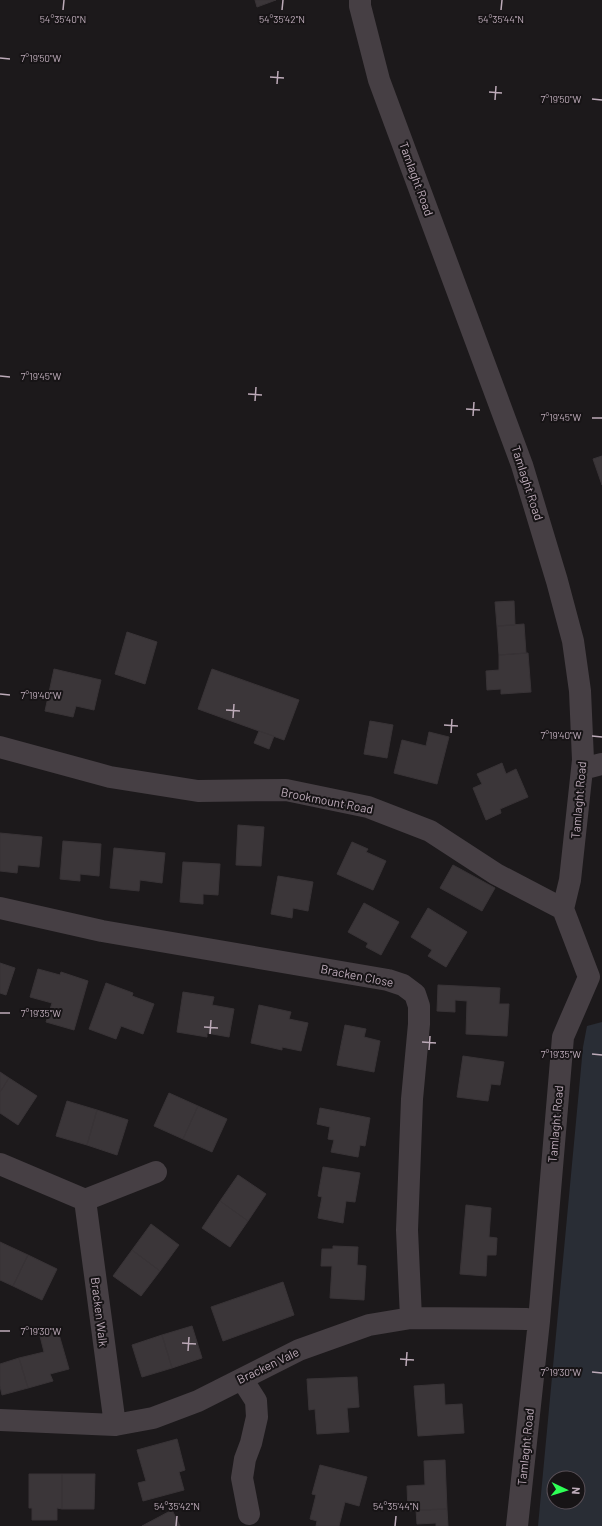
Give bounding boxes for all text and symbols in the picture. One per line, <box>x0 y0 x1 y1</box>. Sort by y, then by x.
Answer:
text: 54°35'40"N <box>40 13 86 25</box>
text: 54°35'42"N <box>259 13 305 25</box>
text: 54°35'44"N <box>478 13 524 25</box>
text: 7°19'50"W <box>21 52 62 64</box>
text: 7°19'50"W <box>541 93 582 105</box>
street label: Tamlaght Road <box>397 140 437 218</box>
text: 7°19'45"W <box>21 370 61 382</box>
text: 7°19'45"W <box>541 411 581 423</box>
street label: Tamlaght Road <box>509 444 547 522</box>
text: 7°19'40"W <box>20 689 62 701</box>
text: 7°19'40"W <box>540 729 582 741</box>
street label: Tamlaght Road <box>568 761 588 839</box>
street label: Brookmount Road <box>280 784 374 816</box>
street label: Bracken Close <box>320 961 395 989</box>
text: 7°19'35"W <box>21 1007 61 1019</box>
text: 7°19'35"W <box>541 1048 581 1060</box>
street label: Tamlaght Road <box>545 1085 565 1163</box>
street label: Bracken Walk <box>89 1276 111 1348</box>
text: 7°19'30"W <box>21 1325 62 1337</box>
street label: Bracken Vale <box>234 1344 301 1386</box>
text: 7°19'30"W <box>541 1366 582 1378</box>
street label: Tamlaght Road <box>514 1407 536 1486</box>
north arrow <box>546 1470 586 1510</box>
text: N <box>570 1487 583 1495</box>
text: 54°35'42"N <box>154 1500 200 1512</box>
text: 54°35'44"N <box>373 1500 419 1512</box>

